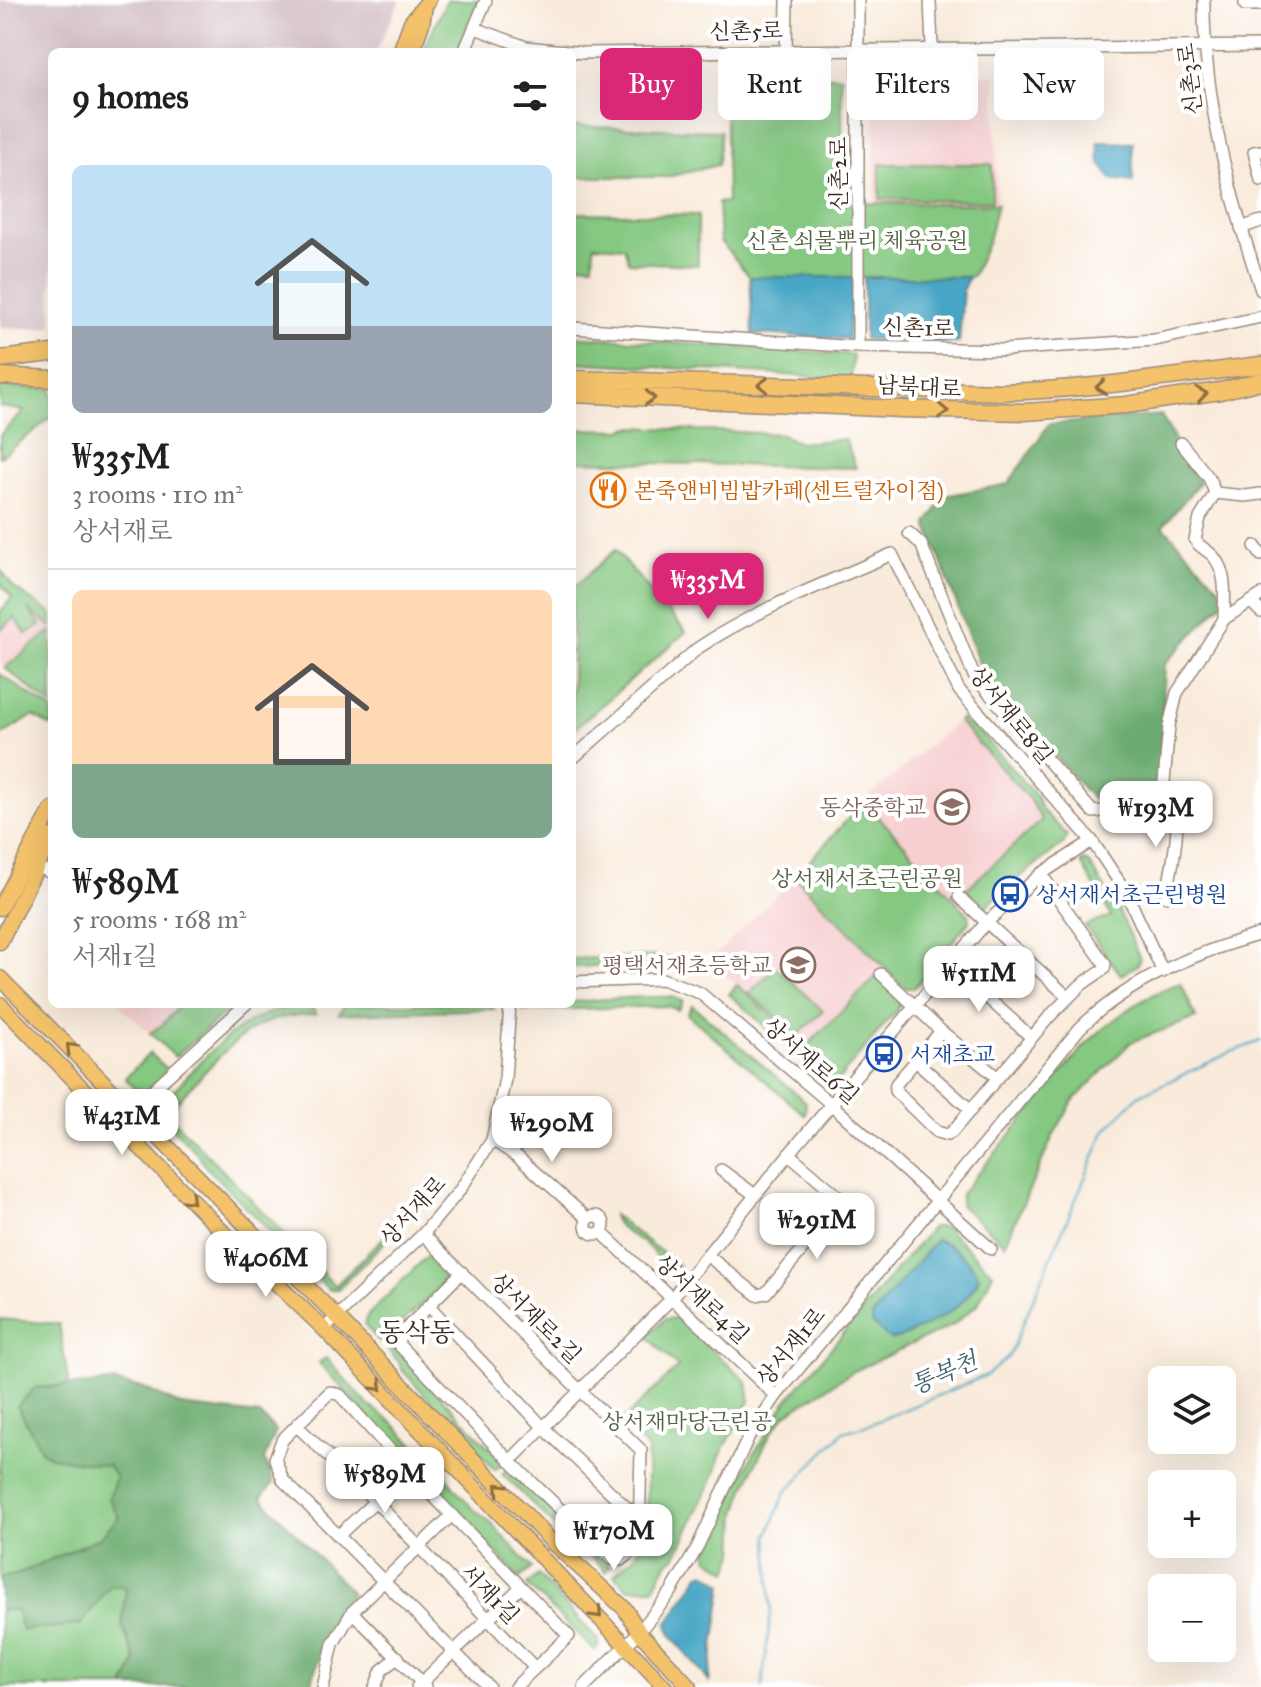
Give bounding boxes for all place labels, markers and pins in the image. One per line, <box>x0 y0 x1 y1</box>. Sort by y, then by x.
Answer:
restaurant icon: 본죽앤비빔밥카페(센트럴자이점) <box>589 471 627 509</box>
place label: 본죽앤비빔밥카페(센트럴자이점) <box>634 477 944 504</box>
pin: ₩335M <box>652 553 764 621</box>
pin: ₩193M <box>1100 781 1212 849</box>
school or university icon: 동삭중학교 <box>933 788 971 826</box>
place label: 동삭중학교 <box>820 794 926 821</box>
bus stop icon: 상서재서초근린병원 <box>991 875 1029 913</box>
place label: 상서재서초근린병원 <box>1036 881 1227 908</box>
school or university icon: 평택서재초등학교 <box>779 946 817 984</box>
pin: ₩511M <box>923 946 1035 1014</box>
place label: 평택서재초등학교 <box>602 952 772 979</box>
bus stop icon: 서재초교 <box>865 1035 903 1073</box>
place label: 서재초교 <box>910 1041 995 1068</box>
pin: ₩431M <box>66 1089 178 1157</box>
pin: ₩290M <box>496 1096 608 1164</box>
pin: ₩291M <box>761 1193 873 1261</box>
pin: ₩406M <box>210 1231 322 1299</box>
pin: ₩589M <box>329 1447 441 1515</box>
pin: ₩170M <box>558 1504 670 1572</box>

